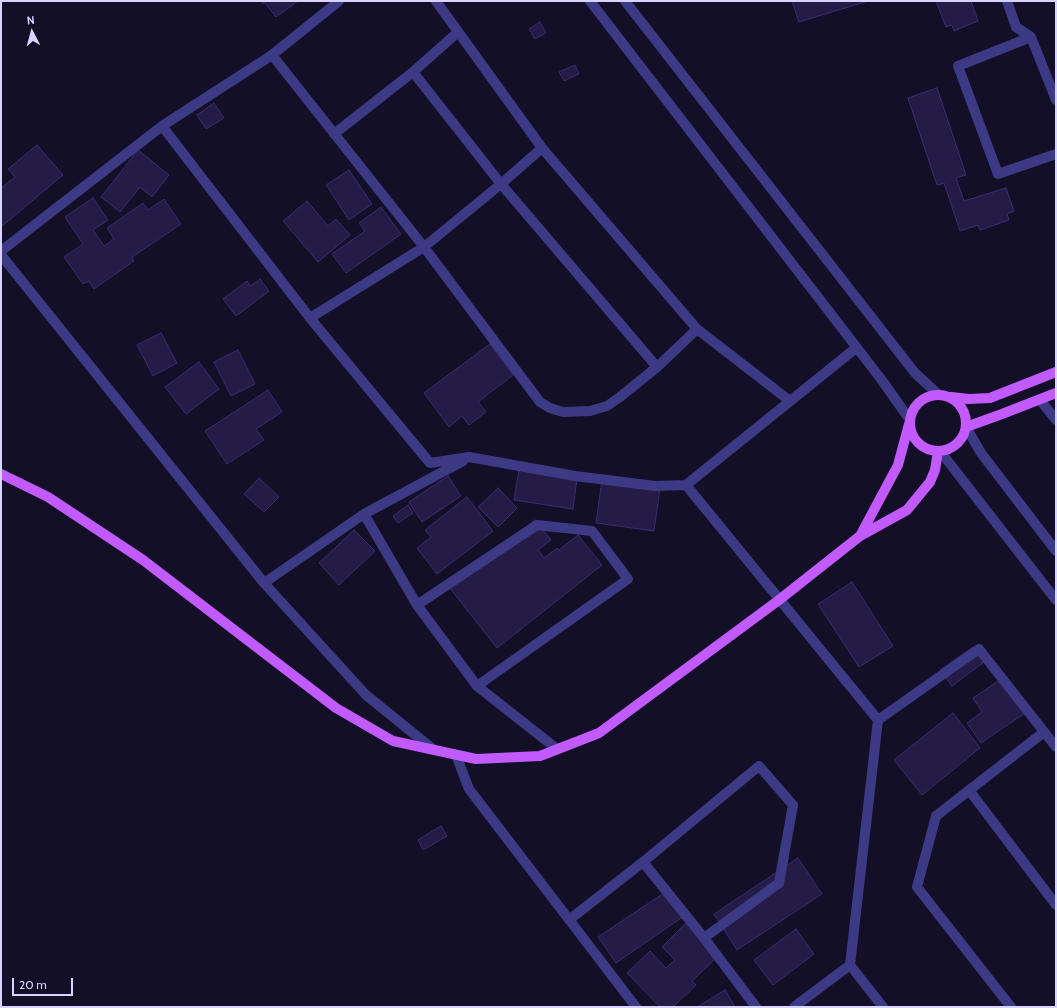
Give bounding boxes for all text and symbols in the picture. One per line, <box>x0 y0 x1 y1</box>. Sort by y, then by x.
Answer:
north arrow <box>12 12 52 52</box>
text: N <box>26 13 35 27</box>
scale bar <box>14 970 75 996</box>
text: 20 m <box>19 977 47 992</box>

